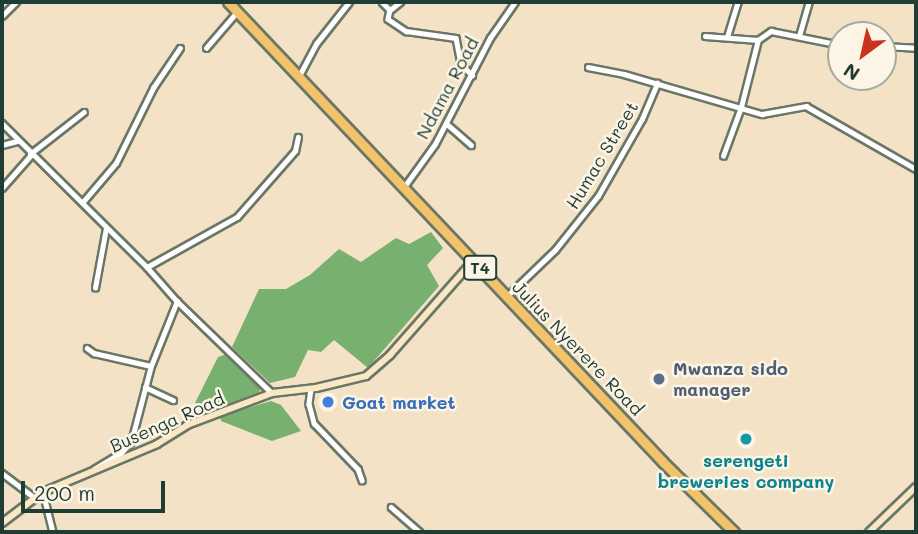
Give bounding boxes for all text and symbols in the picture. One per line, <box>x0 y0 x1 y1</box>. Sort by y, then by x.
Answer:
north arrow <box>827 21 897 91</box>
street label: Ndama Road <box>411 33 483 143</box>
text: N <box>839 58 864 87</box>
street label: Humac Street <box>561 97 643 213</box>
road number: T4 <box>462 256 498 280</box>
street label: Julius Nyerere Road <box>508 276 648 420</box>
place label: Mwanza sido manager <box>673 358 788 400</box>
marker: Mwanza sido manager <box>651 371 667 387</box>
street label: Busenga Road <box>106 387 228 457</box>
place label: Goat market <box>342 391 455 413</box>
marker: Goat market <box>320 394 336 410</box>
marker: serengeti breweries company <box>738 431 754 447</box>
place label: serengeti breweries company <box>658 450 834 492</box>
scale bar <box>24 468 168 512</box>
text: 200 m <box>34 479 95 506</box>

